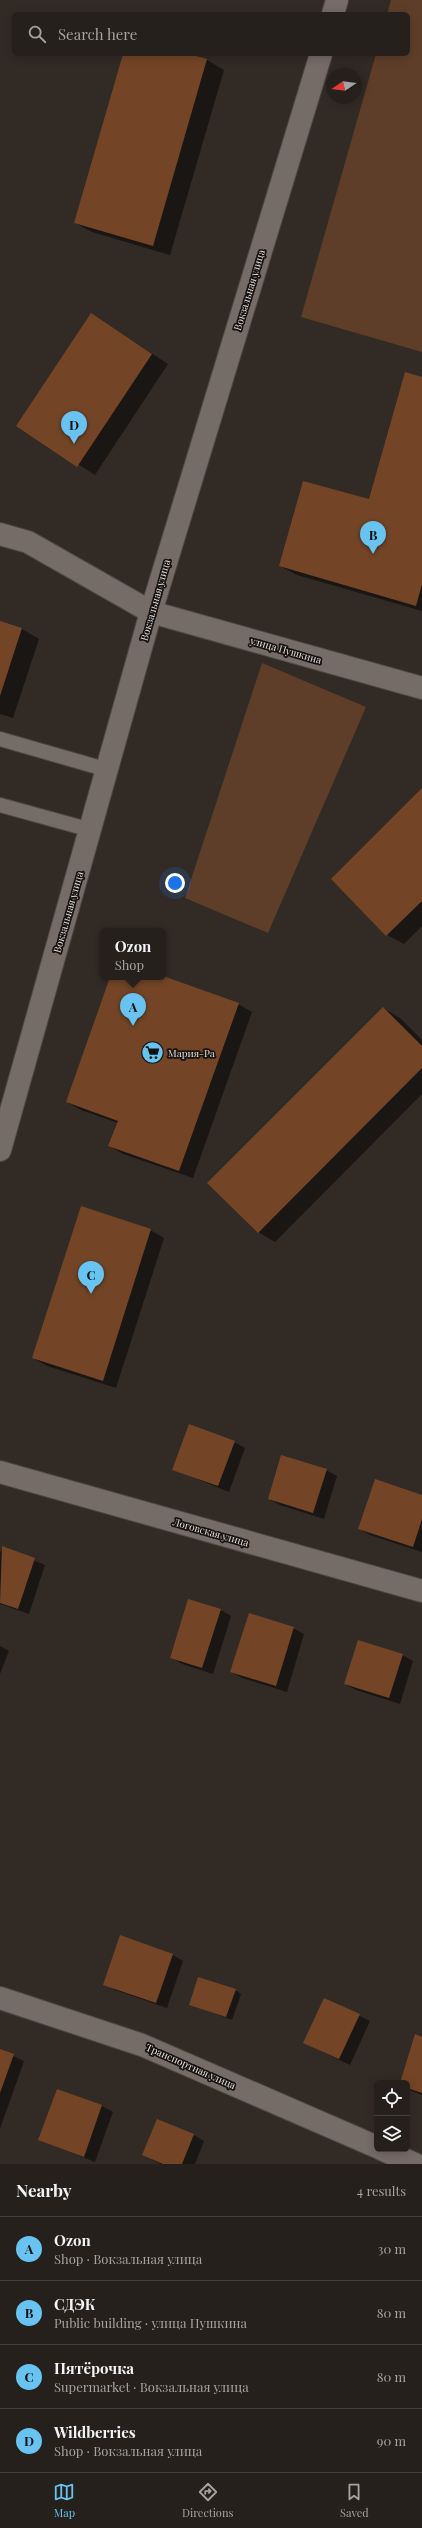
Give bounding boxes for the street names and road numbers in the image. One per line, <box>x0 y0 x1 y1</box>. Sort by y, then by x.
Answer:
street label: Вокзальная улица <box>230 248 268 332</box>
street label: Вокзальная улица <box>137 558 173 642</box>
street label: улица Пушкина <box>248 633 323 667</box>
street label: Вокзальная улица <box>50 870 86 954</box>
street label: Логовская улица <box>171 1514 251 1550</box>
street label: Транспортная улица <box>144 2040 238 2092</box>

